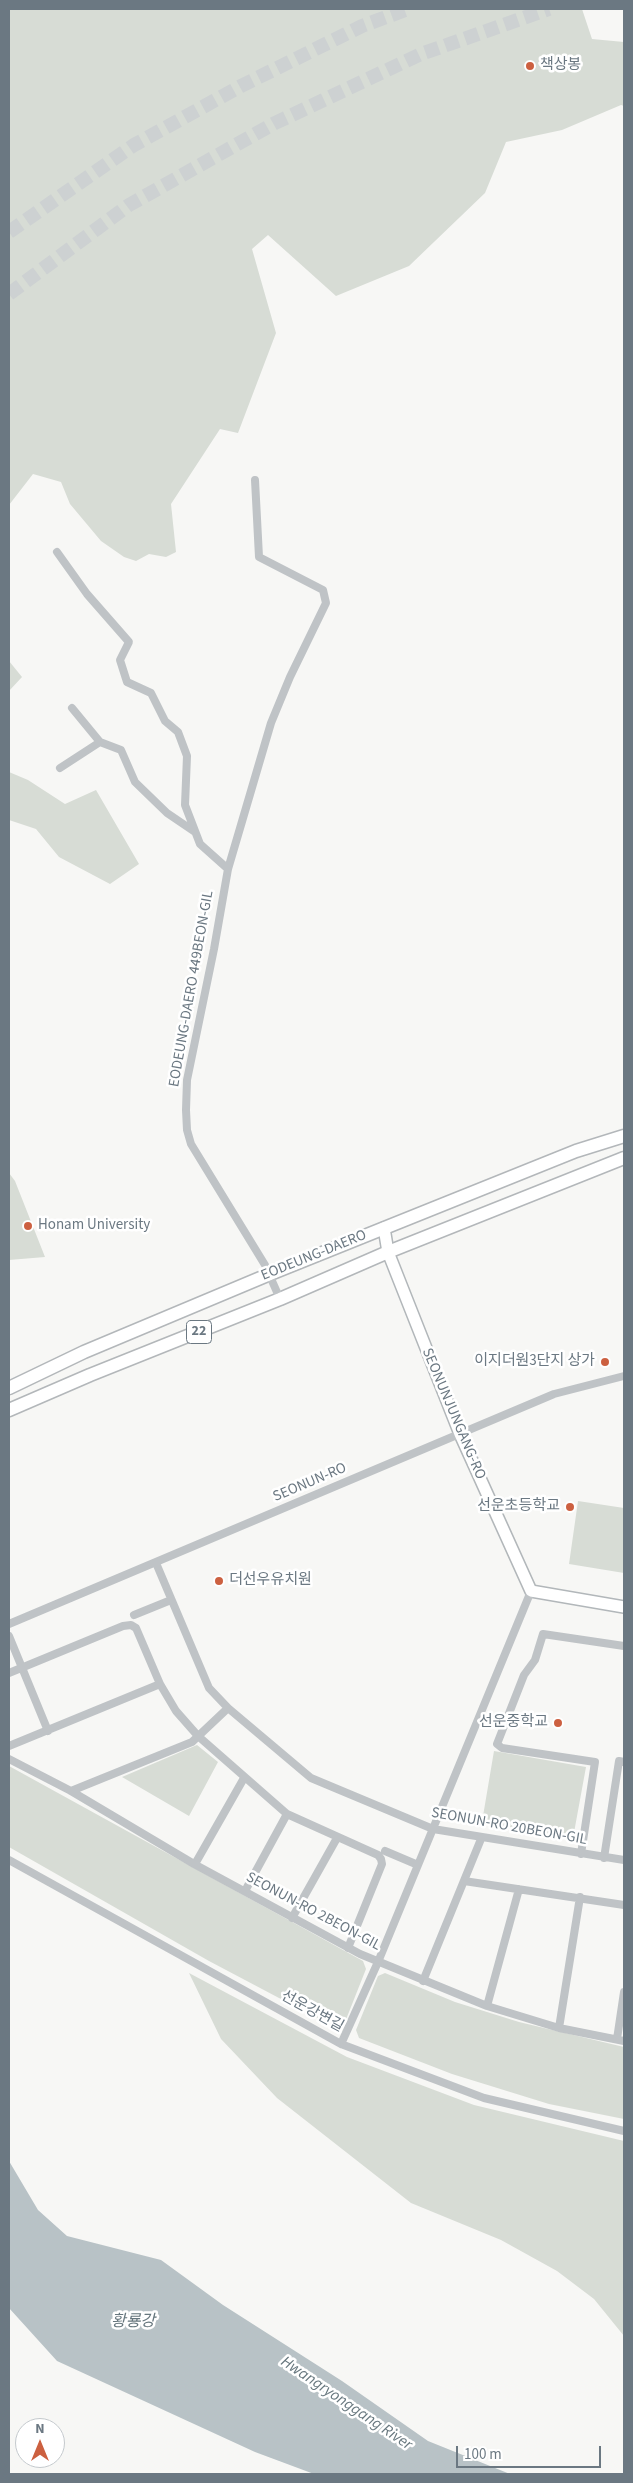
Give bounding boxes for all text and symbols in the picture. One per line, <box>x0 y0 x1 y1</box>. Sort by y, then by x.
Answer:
place label: 책상봉 <box>540 57 581 75</box>
marker: 책상봉 <box>524 60 536 72</box>
street label: EODEUNG-DAERO 449BEON-GIL <box>166 890 218 1088</box>
place label: Honam University <box>38 1217 150 1235</box>
marker: Honam University <box>22 1220 34 1232</box>
street label: EODEUNG-DAERO <box>259 1227 369 1285</box>
road number: 22 <box>186 1320 212 1344</box>
street label: SEONUNJUNGANG-RO <box>417 1346 489 1482</box>
place label: 이지더원3단지 상가 <box>474 1353 595 1371</box>
marker: 이지더원3단지 상가 <box>599 1356 611 1368</box>
street label: SEONUN-RO <box>271 1459 349 1507</box>
place label: 선운초등학교 <box>477 1498 560 1516</box>
marker: 선운초등학교 <box>564 1501 576 1513</box>
place label: 더선우유치원 <box>229 1572 312 1590</box>
marker: 더선우유치원 <box>213 1575 225 1587</box>
place label: 선운중학교 <box>479 1714 548 1732</box>
marker: 선운중학교 <box>552 1717 564 1729</box>
street label: SEONUN-RO 20BEON-GIL <box>430 1804 588 1850</box>
street label: SEONUN-RO 2BEON-GIL <box>243 1869 383 1955</box>
street label: 선운강변길 <box>277 1987 347 2037</box>
water label: 황룡강 <box>111 2312 155 2332</box>
water label: Hwangryonggang River <box>277 2353 415 2455</box>
north arrow <box>15 2418 65 2468</box>
text: N <box>35 2419 45 2439</box>
scale bar <box>458 2436 603 2468</box>
text: 100 m <box>464 2444 502 2465</box>

